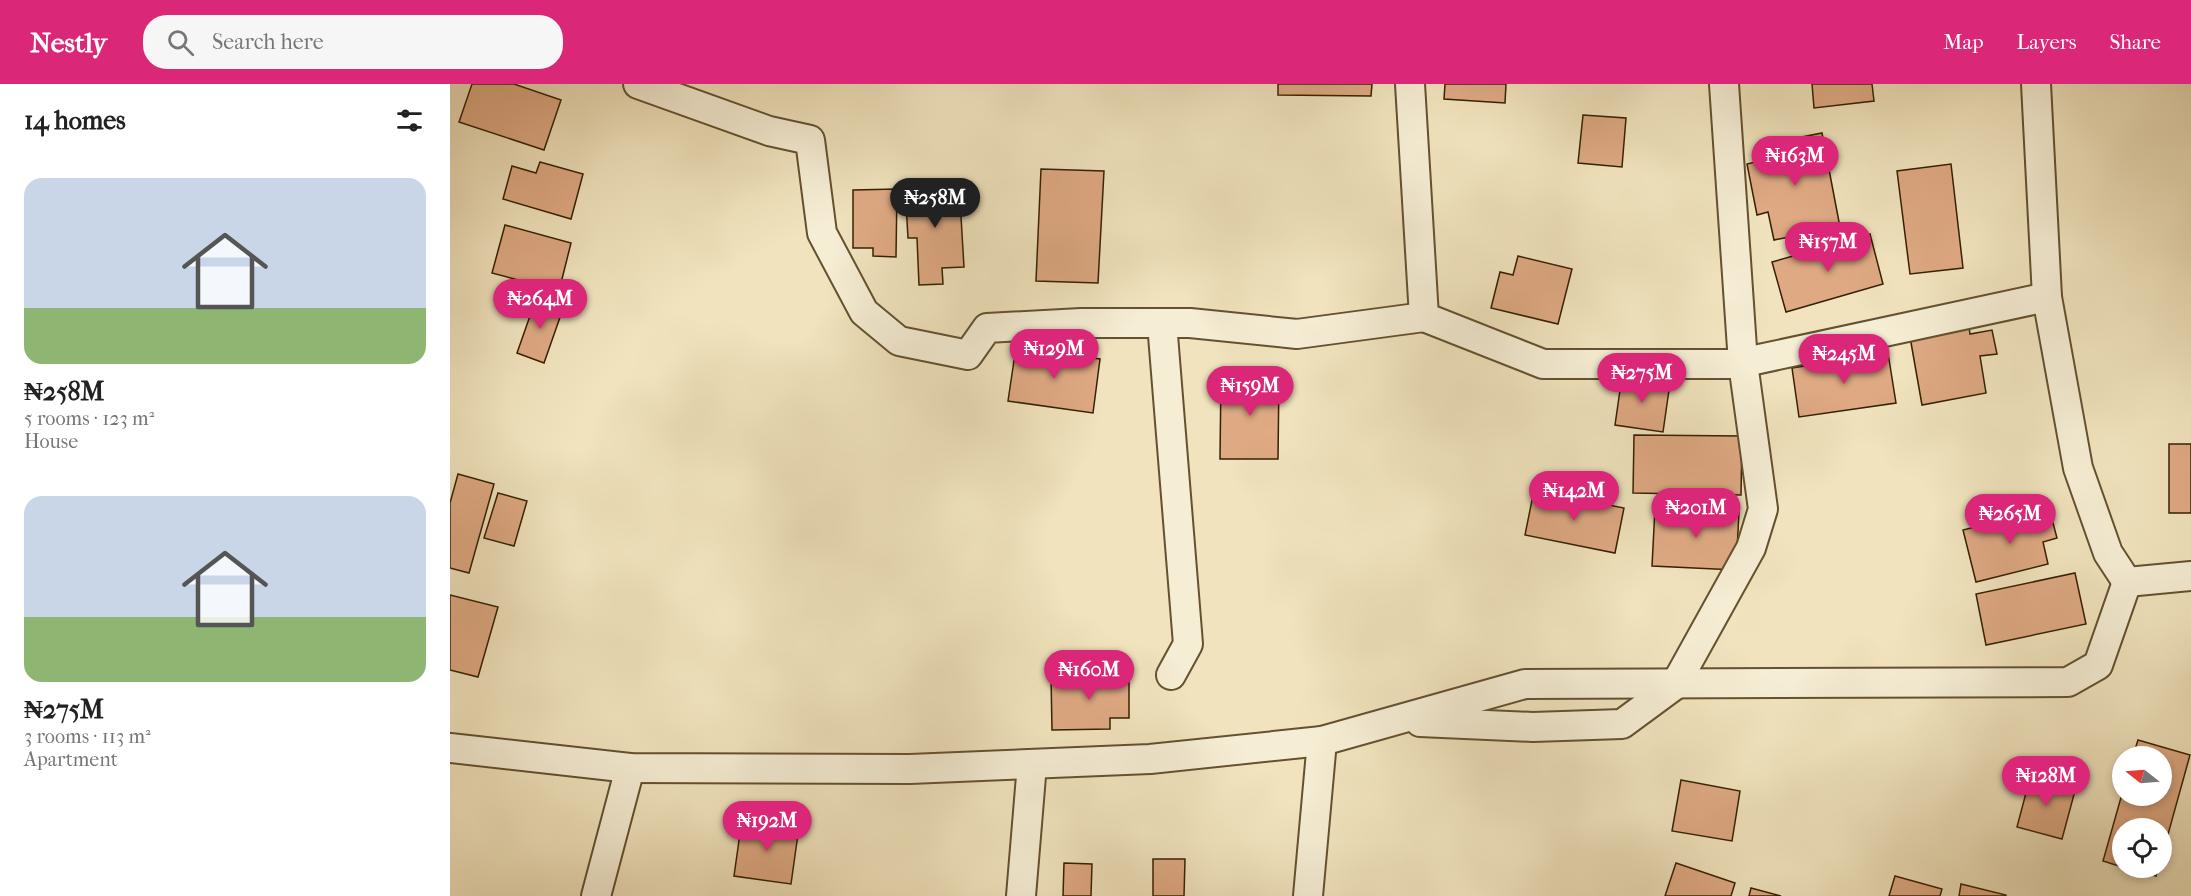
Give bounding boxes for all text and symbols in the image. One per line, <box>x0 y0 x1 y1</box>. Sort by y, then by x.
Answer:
search box <box>143 15 563 69</box>
text: Nestly <box>30 26 107 59</box>
icon: search <box>164 26 197 59</box>
text: Search here <box>212 29 324 55</box>
text: Map <box>1943 30 1984 54</box>
text: Layers <box>2017 30 2076 54</box>
text: Share <box>2109 30 2161 54</box>
icon: filters <box>393 104 426 137</box>
text: 14 homes <box>24 105 126 136</box>
pin: ₦163M <box>1753 136 1837 187</box>
text: ₦163M <box>1766 144 1824 167</box>
pin: ₦258M <box>893 178 977 229</box>
text: ₦258M <box>904 186 966 209</box>
icon: home <box>171 217 279 325</box>
pin: ₦157M <box>1786 222 1870 273</box>
text: ₦157M <box>1799 230 1857 253</box>
pin: ₦264M <box>498 279 582 330</box>
text: ₦264M <box>507 287 573 310</box>
pin: ₦129M <box>1012 329 1096 380</box>
pin: ₦245M <box>1802 334 1886 385</box>
text: ₦129M <box>1024 337 1084 360</box>
text: ₦245M <box>1813 342 1875 365</box>
pin: ₦275M <box>1600 353 1684 404</box>
text: ₦275M <box>1611 361 1673 384</box>
pin: ₦159M <box>1208 366 1292 417</box>
text: ₦159M <box>1221 374 1279 397</box>
text: ₦258M <box>24 376 104 407</box>
text: 5 rooms · 123 m² <box>24 407 154 430</box>
text: House <box>24 430 78 453</box>
pin: ₦142M <box>1532 471 1616 522</box>
text: ₦142M <box>1543 479 1605 502</box>
pin: ₦201M <box>1654 488 1738 539</box>
pin: ₦265M <box>1968 494 2052 545</box>
text: ₦201M <box>1665 496 1727 519</box>
text: ₦265M <box>1979 502 2041 525</box>
icon: home <box>171 535 279 643</box>
pin: ₦160M <box>1047 650 1131 701</box>
text: ₦160M <box>1058 658 1120 681</box>
text: ₦275M <box>24 694 104 725</box>
text: 3 rooms · 113 m² <box>24 725 151 748</box>
north arrow <box>2112 746 2172 806</box>
map controls <box>2112 746 2172 878</box>
text: Apartment <box>24 748 118 771</box>
pin: ₦128M <box>2004 756 2088 807</box>
text: ₦128M <box>2016 764 2076 787</box>
pin: ₦192M <box>725 801 809 852</box>
text: ₦192M <box>737 809 797 832</box>
button: locate <box>2112 818 2172 878</box>

